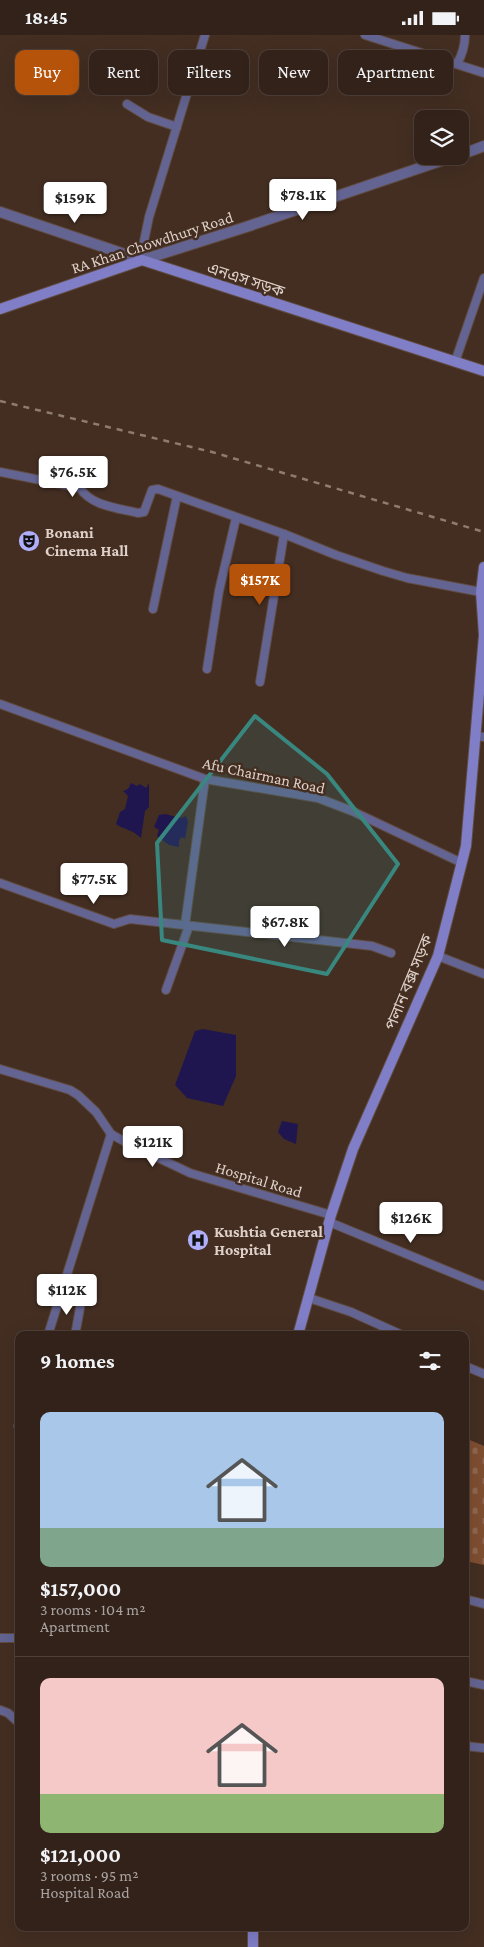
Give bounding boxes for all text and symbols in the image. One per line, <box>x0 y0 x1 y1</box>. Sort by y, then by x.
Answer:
text: 18:45 <box>25 7 68 28</box>
chip: Buy <box>15 50 79 95</box>
chip: Rent <box>89 50 158 95</box>
chip: Filters <box>168 50 249 95</box>
chip: New <box>259 50 328 95</box>
chip: Apartment <box>338 50 453 95</box>
map controls <box>414 110 469 165</box>
button: layers <box>414 110 469 165</box>
pin: $78.1K <box>262 179 344 221</box>
pin: $159K <box>40 181 110 224</box>
text: $78.1K <box>280 186 326 203</box>
text: $159K <box>55 189 95 206</box>
street label: RA Khan Chowdhury Road <box>69 208 236 278</box>
street label: এনএস সড়ক <box>205 259 288 300</box>
pin: $76.5K <box>32 455 114 498</box>
text: $76.5K <box>50 463 96 480</box>
place label: Bonani Cinema Hall <box>45 524 129 559</box>
theatre icon: Bonani Cinema Hall <box>17 529 41 553</box>
pin: $157K <box>225 563 295 606</box>
text: $157K <box>240 571 280 588</box>
street label: Afu Chairman Road <box>201 754 327 797</box>
pin: $77.5K <box>53 863 135 905</box>
text: $77.5K <box>71 870 117 887</box>
pin: $67.8K <box>244 905 326 948</box>
text: $67.8K <box>261 913 309 930</box>
street label: পলান বক্স সড়ক <box>382 931 436 1032</box>
pin: $121K <box>118 1125 188 1168</box>
text: $121K <box>134 1133 172 1150</box>
street label: Hospital Road <box>213 1158 305 1202</box>
pin: $126K <box>376 1201 446 1244</box>
text: $126K <box>390 1209 432 1226</box>
place label: Kushtia General Hospital <box>214 1223 323 1258</box>
hospital icon: Kushtia General Hospital <box>186 1228 210 1252</box>
pin: $112K <box>32 1273 102 1316</box>
text: $112K <box>48 1281 86 1298</box>
icon: filters <box>416 1347 444 1375</box>
text: 9 homes <box>40 1349 115 1373</box>
icon: home <box>197 1445 287 1535</box>
text: $157,000 <box>40 1577 121 1601</box>
text: 3 rooms · 104 m² <box>40 1601 145 1618</box>
text: Apartment <box>40 1618 110 1635</box>
icon: home <box>197 1710 287 1800</box>
text: $121,000 <box>40 1843 121 1867</box>
text: 3 rooms · 95 m² <box>40 1867 138 1884</box>
text: Hospital Road <box>40 1884 130 1901</box>

